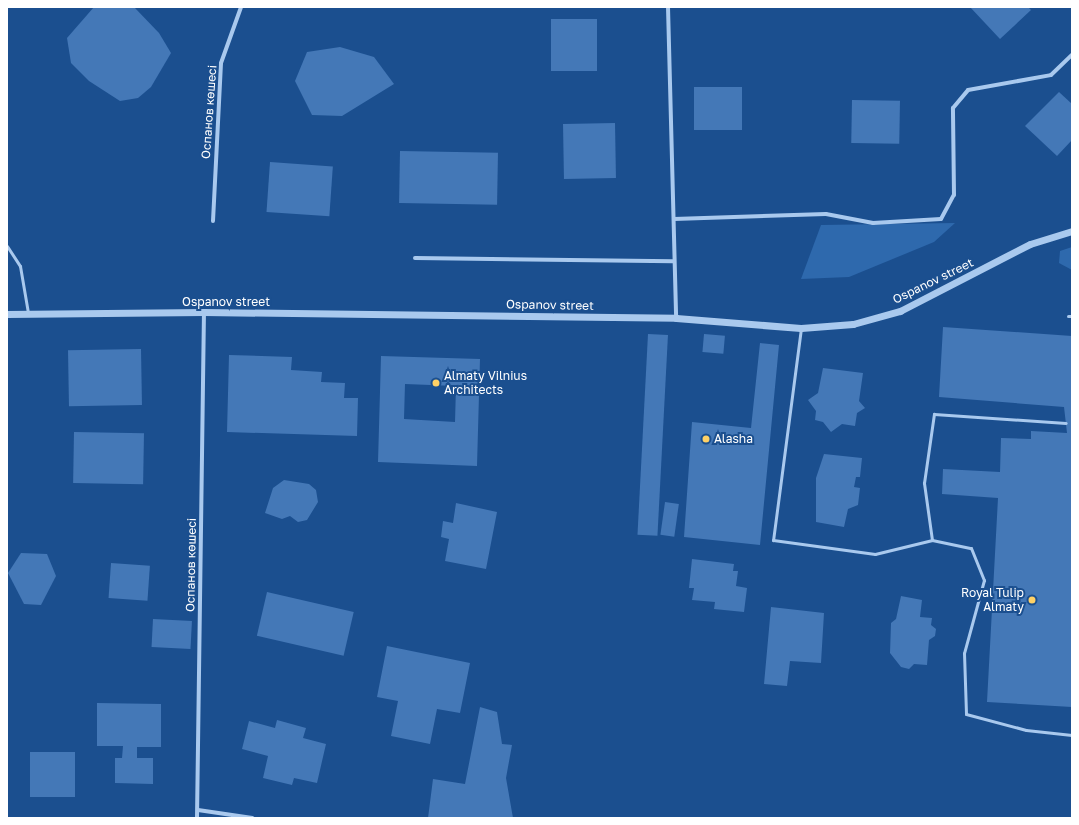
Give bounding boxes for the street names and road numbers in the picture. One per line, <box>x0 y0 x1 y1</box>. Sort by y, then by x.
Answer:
street label: Оспанов көшесі <box>199 65 219 159</box>
street label: Ospanov street <box>890 255 976 307</box>
street label: Ospanov street <box>182 295 270 309</box>
street label: Ospanov street <box>506 297 594 313</box>
street label: Оспанов көшесі <box>183 518 199 612</box>

